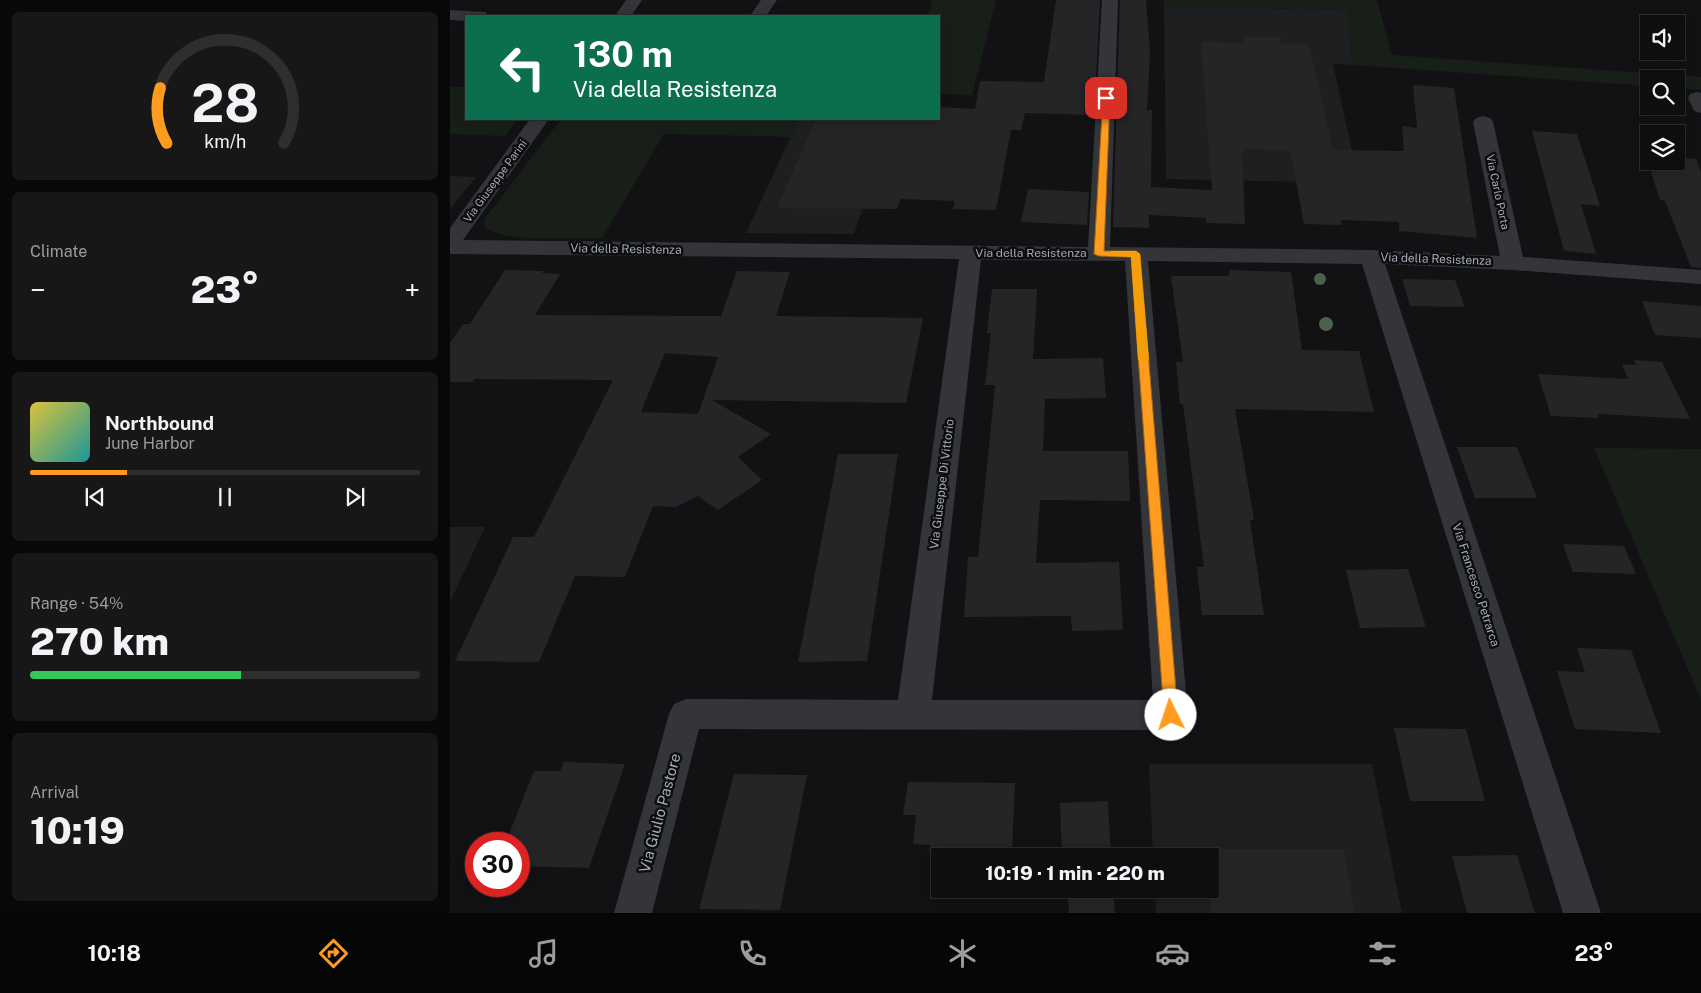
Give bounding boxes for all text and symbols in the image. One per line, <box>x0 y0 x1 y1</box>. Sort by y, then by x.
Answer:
map controls <box>1640 15 1685 170</box>
button: sound <box>1640 15 1685 60</box>
text: 130 m <box>573 34 673 75</box>
icon: left <box>490 35 555 100</box>
button: search <box>1640 70 1685 115</box>
text: 28 <box>191 73 259 134</box>
text: Via della Resistenza <box>573 76 777 102</box>
pin <box>1085 77 1127 119</box>
icon: arrive <box>1092 84 1120 112</box>
button: layers <box>1640 125 1685 170</box>
text: km/h <box>204 131 246 152</box>
street label: Via Giuseppe Parini <box>461 137 529 225</box>
street label: Via Carlo Porta <box>1484 153 1512 231</box>
street label: Via della Resistenza <box>570 241 682 257</box>
text: Climate <box>30 242 87 261</box>
street label: Via della Resistenza <box>975 246 1087 260</box>
street label: Via della Resistenza <box>1380 250 1492 268</box>
text: 23° <box>191 267 259 312</box>
text: − <box>30 273 46 306</box>
text: + <box>404 273 420 306</box>
text: Northbound <box>105 412 214 434</box>
street label: Via Giuseppe Di Vittorio <box>927 418 957 550</box>
text: June Harbor <box>105 434 195 453</box>
icon: previous <box>81 483 109 511</box>
icon: pause <box>211 483 239 511</box>
icon: next <box>341 483 369 511</box>
street label: Via Francesco Petrarca <box>1449 522 1503 648</box>
text: Range · 54% <box>30 594 124 613</box>
text: 270 km <box>30 619 169 664</box>
position arrow <box>1144 688 1196 740</box>
street label: Via Giulio Pastore <box>635 751 684 874</box>
text: Arrival <box>30 783 79 802</box>
text: 10:19 <box>30 808 125 853</box>
speed limit sign: 30 <box>465 832 530 897</box>
text: 10:19 · 1 min · 220 m <box>985 862 1165 884</box>
icon: directions <box>316 936 351 971</box>
icon: music <box>526 936 561 971</box>
icon: phone <box>735 936 770 971</box>
icon: climate <box>945 936 980 971</box>
icon: car <box>1155 936 1190 971</box>
icon: filters <box>1365 936 1400 971</box>
text: 10:18 <box>87 940 141 966</box>
text: 23° <box>1575 940 1614 966</box>

